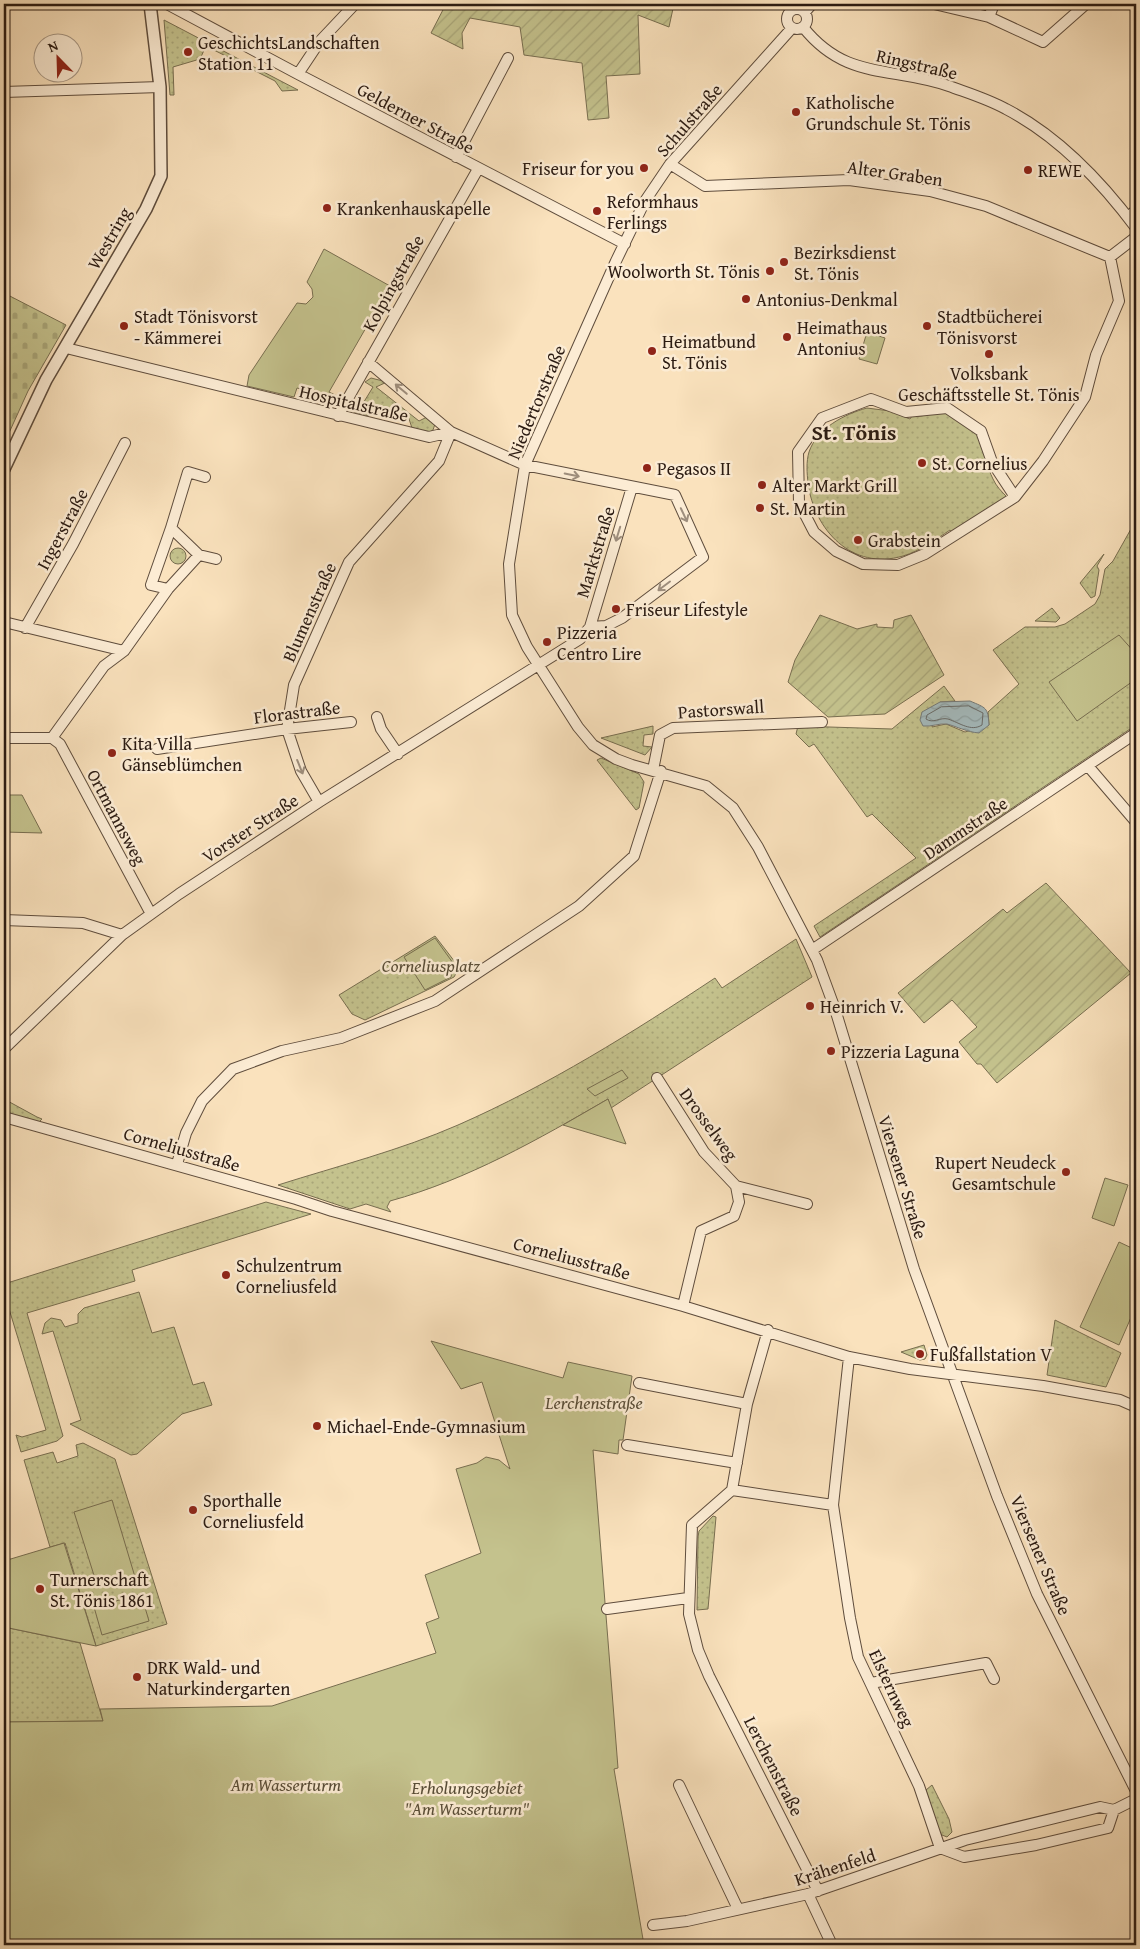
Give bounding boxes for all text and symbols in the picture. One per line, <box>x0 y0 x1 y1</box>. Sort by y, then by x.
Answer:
place label: GeschichtsLandschaften Station 11 <box>198 29 380 77</box>
north arrow <box>32 32 82 82</box>
text: N <box>45 35 62 57</box>
street label: Ringstraße <box>874 42 960 86</box>
marker: GeschichtsLandschaften Station 11 <box>182 46 194 58</box>
street label: Gelderner Straße <box>353 76 479 160</box>
street label: Schulstraße <box>649 77 729 163</box>
place label: Katholische Grundschule St. Tönis <box>806 89 971 137</box>
marker: Katholische Grundschule St. Tönis <box>790 106 802 118</box>
street label: Alter Graben <box>845 153 945 193</box>
place label: Friseur for you <box>522 155 634 182</box>
place label: REWE <box>1038 157 1082 184</box>
marker: Friseur for you <box>638 162 650 174</box>
marker: REWE <box>1022 164 1034 176</box>
place label: Reformhaus Ferlings <box>607 188 698 236</box>
place label: Krankenhauskapelle <box>337 195 491 222</box>
street label: Westring <box>80 202 138 274</box>
marker: Krankenhauskapelle <box>321 202 333 214</box>
marker: Reformhaus Ferlings <box>591 205 603 217</box>
street label: Kolpingstraße <box>355 230 431 336</box>
place label: Bezirksdienst St. Tönis <box>794 239 897 287</box>
marker: Bezirksdienst St. Tönis <box>778 256 790 268</box>
place label: Woolworth St. Tönis <box>607 258 760 285</box>
marker: Woolworth St. Tönis <box>764 265 776 277</box>
place label: Antonius-Denkmal <box>756 286 898 313</box>
marker: Antonius-Denkmal <box>740 293 752 305</box>
place label: Stadt Tönisvorst - Kämmerei <box>134 303 259 351</box>
place label: Stadtbücherei Tönisvorst <box>937 303 1043 351</box>
place label: Heimathaus Antonius <box>797 314 888 362</box>
marker: Stadt Tönisvorst - Kämmerei <box>118 320 130 332</box>
marker: Stadtbücherei Tönisvorst <box>921 320 933 332</box>
place label: Heimatbund St. Tönis <box>662 328 756 376</box>
marker: Heimathaus Antonius <box>781 331 793 343</box>
street label: Niedertorstraße <box>500 341 572 463</box>
marker: Heimatbund St. Tönis <box>646 345 658 357</box>
marker: Volksbank Geschäftsstelle St. Tönis <box>983 348 995 360</box>
place label: Volksbank Geschäftsstelle St. Tönis <box>898 360 1080 408</box>
street label: Hospitalstraße <box>297 377 411 429</box>
one-way arrow <box>394 384 407 395</box>
district label: St. Tönis <box>812 416 896 448</box>
place label: St. Cornelius <box>932 450 1027 477</box>
place label: Pegasos II <box>657 455 731 482</box>
marker: St. Cornelius <box>916 457 928 469</box>
marker: Pegasos II <box>641 462 653 474</box>
one-way arrow <box>564 471 580 480</box>
place label: Alter Markt Grill <box>772 472 897 499</box>
marker: Alter Markt Grill <box>756 479 768 491</box>
street label: Ingerstraße <box>29 483 95 575</box>
place label: St. Martin <box>770 495 846 522</box>
marker: St. Martin <box>754 502 766 514</box>
street label: Marktstraße <box>568 503 622 601</box>
one-way arrow <box>680 507 690 522</box>
one-way arrow <box>612 526 622 542</box>
place label: Grabstein <box>868 527 941 554</box>
marker: Grabstein <box>852 534 864 546</box>
street label: Blumenstraße <box>275 558 343 666</box>
one-way arrow <box>658 581 671 592</box>
place label: Friseur Lifestyle <box>626 596 748 623</box>
marker: Friseur Lifestyle <box>610 603 622 615</box>
place label: Pizzeria Centro Lire <box>557 619 641 667</box>
marker: Pizzeria Centro Lire <box>541 636 553 648</box>
street label: Florastraße <box>252 693 342 731</box>
street label: Pastorswall <box>677 693 765 725</box>
place label: Kita Villa Gänseblümchen <box>122 730 242 778</box>
marker: Kita Villa Gänseblümchen <box>106 747 118 759</box>
one-way arrow <box>296 759 305 774</box>
street label: Ortmannsweg <box>80 764 154 870</box>
street label: Vorster Straße <box>196 787 304 869</box>
street label: Dammstraße <box>917 790 1013 866</box>
park label: Corneliusplatz <box>382 952 480 979</box>
place label: Heinrich V. <box>820 993 904 1020</box>
marker: Heinrich V. <box>804 1000 816 1012</box>
place label: Pizzeria Laguna <box>841 1038 960 1065</box>
marker: Pizzeria Laguna <box>825 1045 837 1057</box>
street label: Drosselweg <box>673 1082 745 1166</box>
street label: Viersener Straße <box>871 1112 935 1242</box>
street label: Corneliusstraße <box>121 1119 243 1179</box>
place label: Rupert Neudeck Gesamtschule <box>935 1149 1057 1197</box>
marker: Rupert Neudeck Gesamtschule <box>1060 1166 1072 1178</box>
street label: Corneliusstraße <box>510 1229 634 1287</box>
place label: Schulzentrum Corneliusfeld <box>236 1252 342 1300</box>
marker: Schulzentrum Corneliusfeld <box>220 1269 232 1281</box>
place label: Fußfallstation V <box>930 1341 1052 1368</box>
marker: Fußfallstation V <box>914 1348 926 1360</box>
park label: Lerchenstraße <box>544 1389 643 1416</box>
place label: Michael-Ende-Gymnasium <box>327 1413 526 1440</box>
marker: Michael-Ende-Gymnasium <box>311 1420 323 1432</box>
place label: Sporthalle Corneliusfeld <box>203 1487 304 1535</box>
street label: Viersener Straße <box>1004 1491 1078 1619</box>
marker: Sporthalle Corneliusfeld <box>187 1504 199 1516</box>
place label: Turnerschaft St. Tönis 1861 <box>50 1566 154 1614</box>
marker: Turnerschaft St. Tönis 1861 <box>34 1583 46 1595</box>
street label: Elsternweg <box>862 1644 922 1732</box>
place label: DRK Wald- und Naturkindergarten <box>147 1654 290 1702</box>
marker: DRK Wald- und Naturkindergarten <box>131 1671 143 1683</box>
street label: Lerchenstraße <box>737 1711 811 1821</box>
park label: Am Wasserturm <box>230 1771 341 1798</box>
park label: Erholungsgebiet "Am Wasserturm" <box>404 1774 530 1822</box>
street label: Krähenfeld <box>791 1841 880 1893</box>

